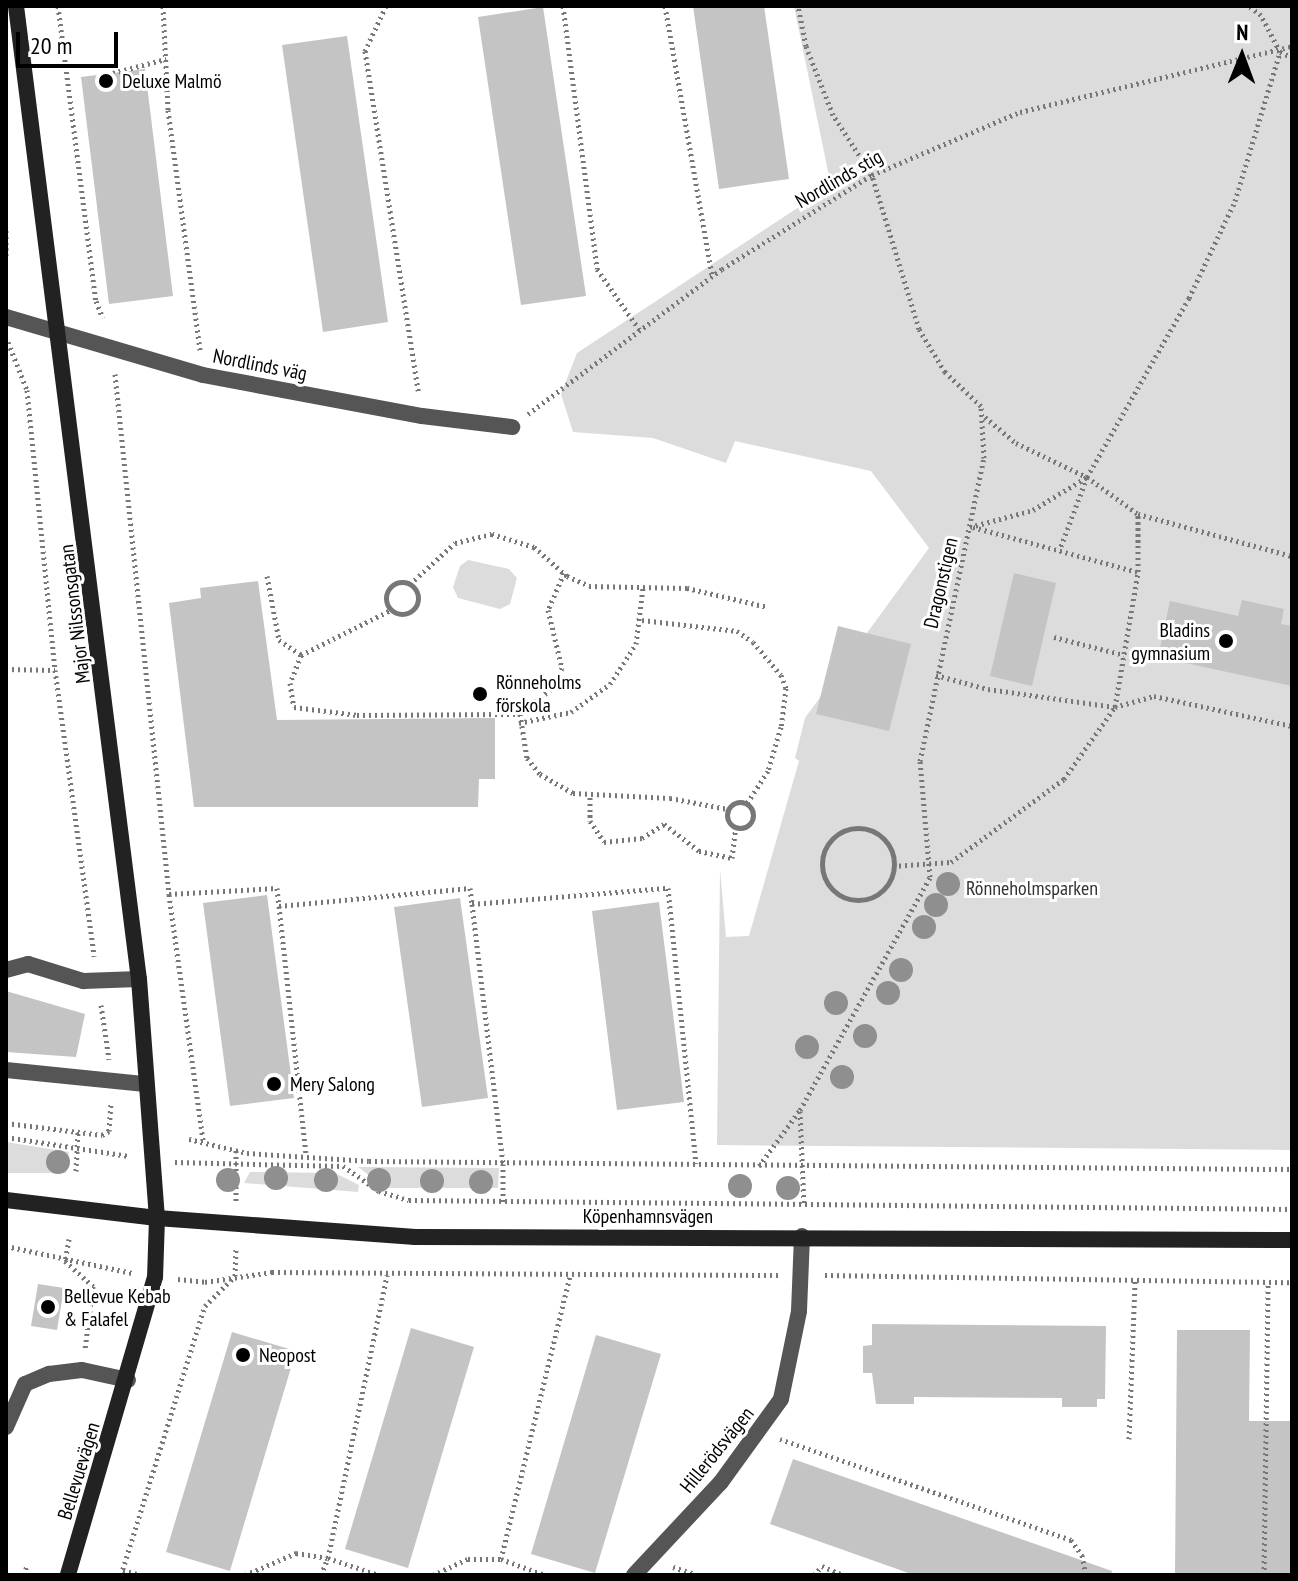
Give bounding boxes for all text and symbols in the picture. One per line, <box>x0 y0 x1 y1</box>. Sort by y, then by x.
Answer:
scale bar <box>20 16 122 66</box>
north arrow <box>1202 16 1282 96</box>
text: N <box>1236 18 1249 46</box>
text: 20 m <box>30 30 72 61</box>
place label: Deluxe Malmö <box>122 69 222 93</box>
marker: Deluxe Malmö <box>97 72 115 90</box>
street label: Nordlinds stig <box>791 145 887 213</box>
street label: Nordlinds väg <box>211 344 309 386</box>
street label: Dragonstigen <box>919 535 963 631</box>
street label: Major Nilssonsgatan <box>55 543 95 685</box>
place label: Bladins gymnasium <box>1131 618 1210 665</box>
marker: Bladins gymnasium <box>1217 632 1235 650</box>
place label: Rönneholms förskola <box>496 670 581 717</box>
marker: Rönneholms förskola <box>471 685 489 703</box>
park label: Rönneholmsparken <box>966 876 1098 900</box>
place label: Mery Salong <box>290 1072 376 1096</box>
marker: Mery Salong <box>265 1075 283 1093</box>
street label: Köpenhamnsvägen <box>583 1204 713 1228</box>
place label: Bellevue Kebab & Falafel <box>64 1284 171 1331</box>
marker: Bellevue Kebab & Falafel <box>39 1298 57 1316</box>
place label: Neopost <box>259 1343 316 1367</box>
marker: Neopost <box>234 1346 252 1364</box>
street label: Hillerödsvägen <box>675 1402 759 1498</box>
street label: Bellevuevägen <box>53 1419 105 1523</box>

